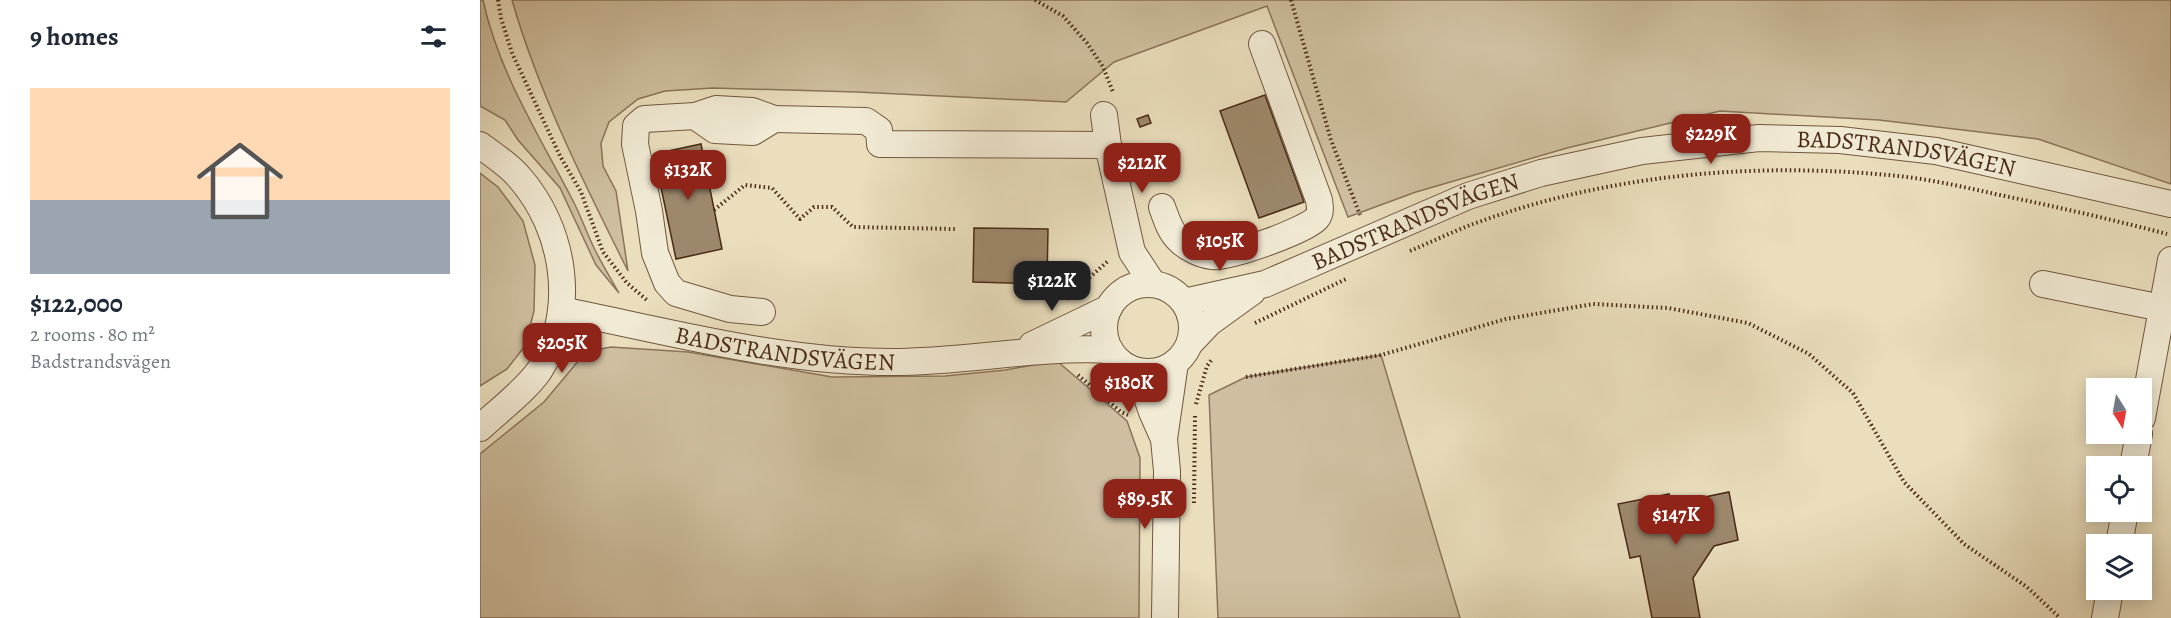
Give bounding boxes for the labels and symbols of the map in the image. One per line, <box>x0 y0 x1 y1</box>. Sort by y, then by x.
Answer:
pin: $229K <box>1669 114 1753 165</box>
street label: BADSTRANDSVÄGEN <box>1796 123 2019 184</box>
pin: $212K <box>1100 143 1184 194</box>
pin: $132K <box>646 150 730 201</box>
street label: BADSTRANDSVÄGEN <box>1307 165 1523 278</box>
pin: $105K <box>1178 221 1262 272</box>
pin: $122K <box>1010 261 1094 312</box>
street label: BADSTRANDSVÄGEN <box>672 319 895 378</box>
pin: $205K <box>520 323 604 374</box>
pin: $180K <box>1087 363 1171 414</box>
north arrow <box>2086 378 2152 444</box>
pin: $89.5K <box>1096 479 1194 530</box>
pin: $147K <box>1634 495 1718 546</box>

